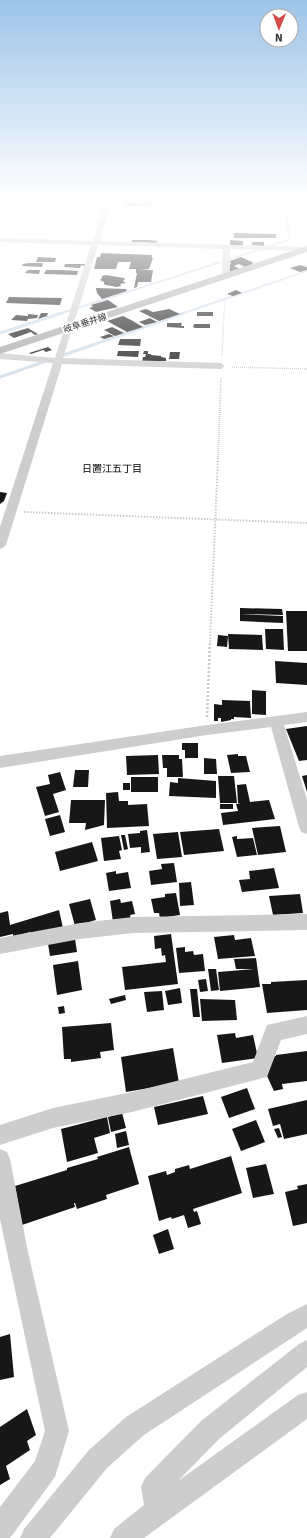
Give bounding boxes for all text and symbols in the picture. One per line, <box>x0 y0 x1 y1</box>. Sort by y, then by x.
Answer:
north arrow <box>259 8 299 48</box>
text: N <box>275 31 283 44</box>
street label: 岐阜垂井線 <box>62 311 109 336</box>
district label: 日置江五丁目 <box>82 463 142 475</box>

